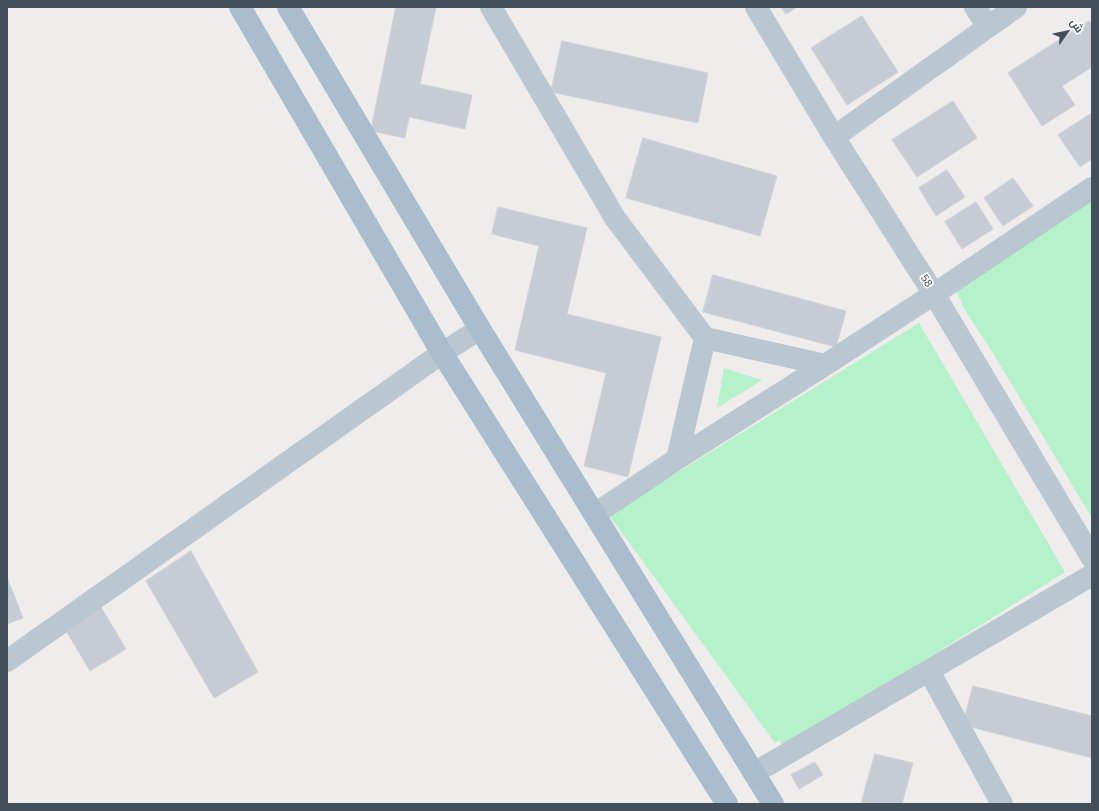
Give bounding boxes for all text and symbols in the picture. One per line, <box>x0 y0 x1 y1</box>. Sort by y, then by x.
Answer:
north arrow <box>1047 12 1087 52</box>
text: ش <box>1068 16 1086 35</box>
street label: 58 <box>917 272 935 290</box>

